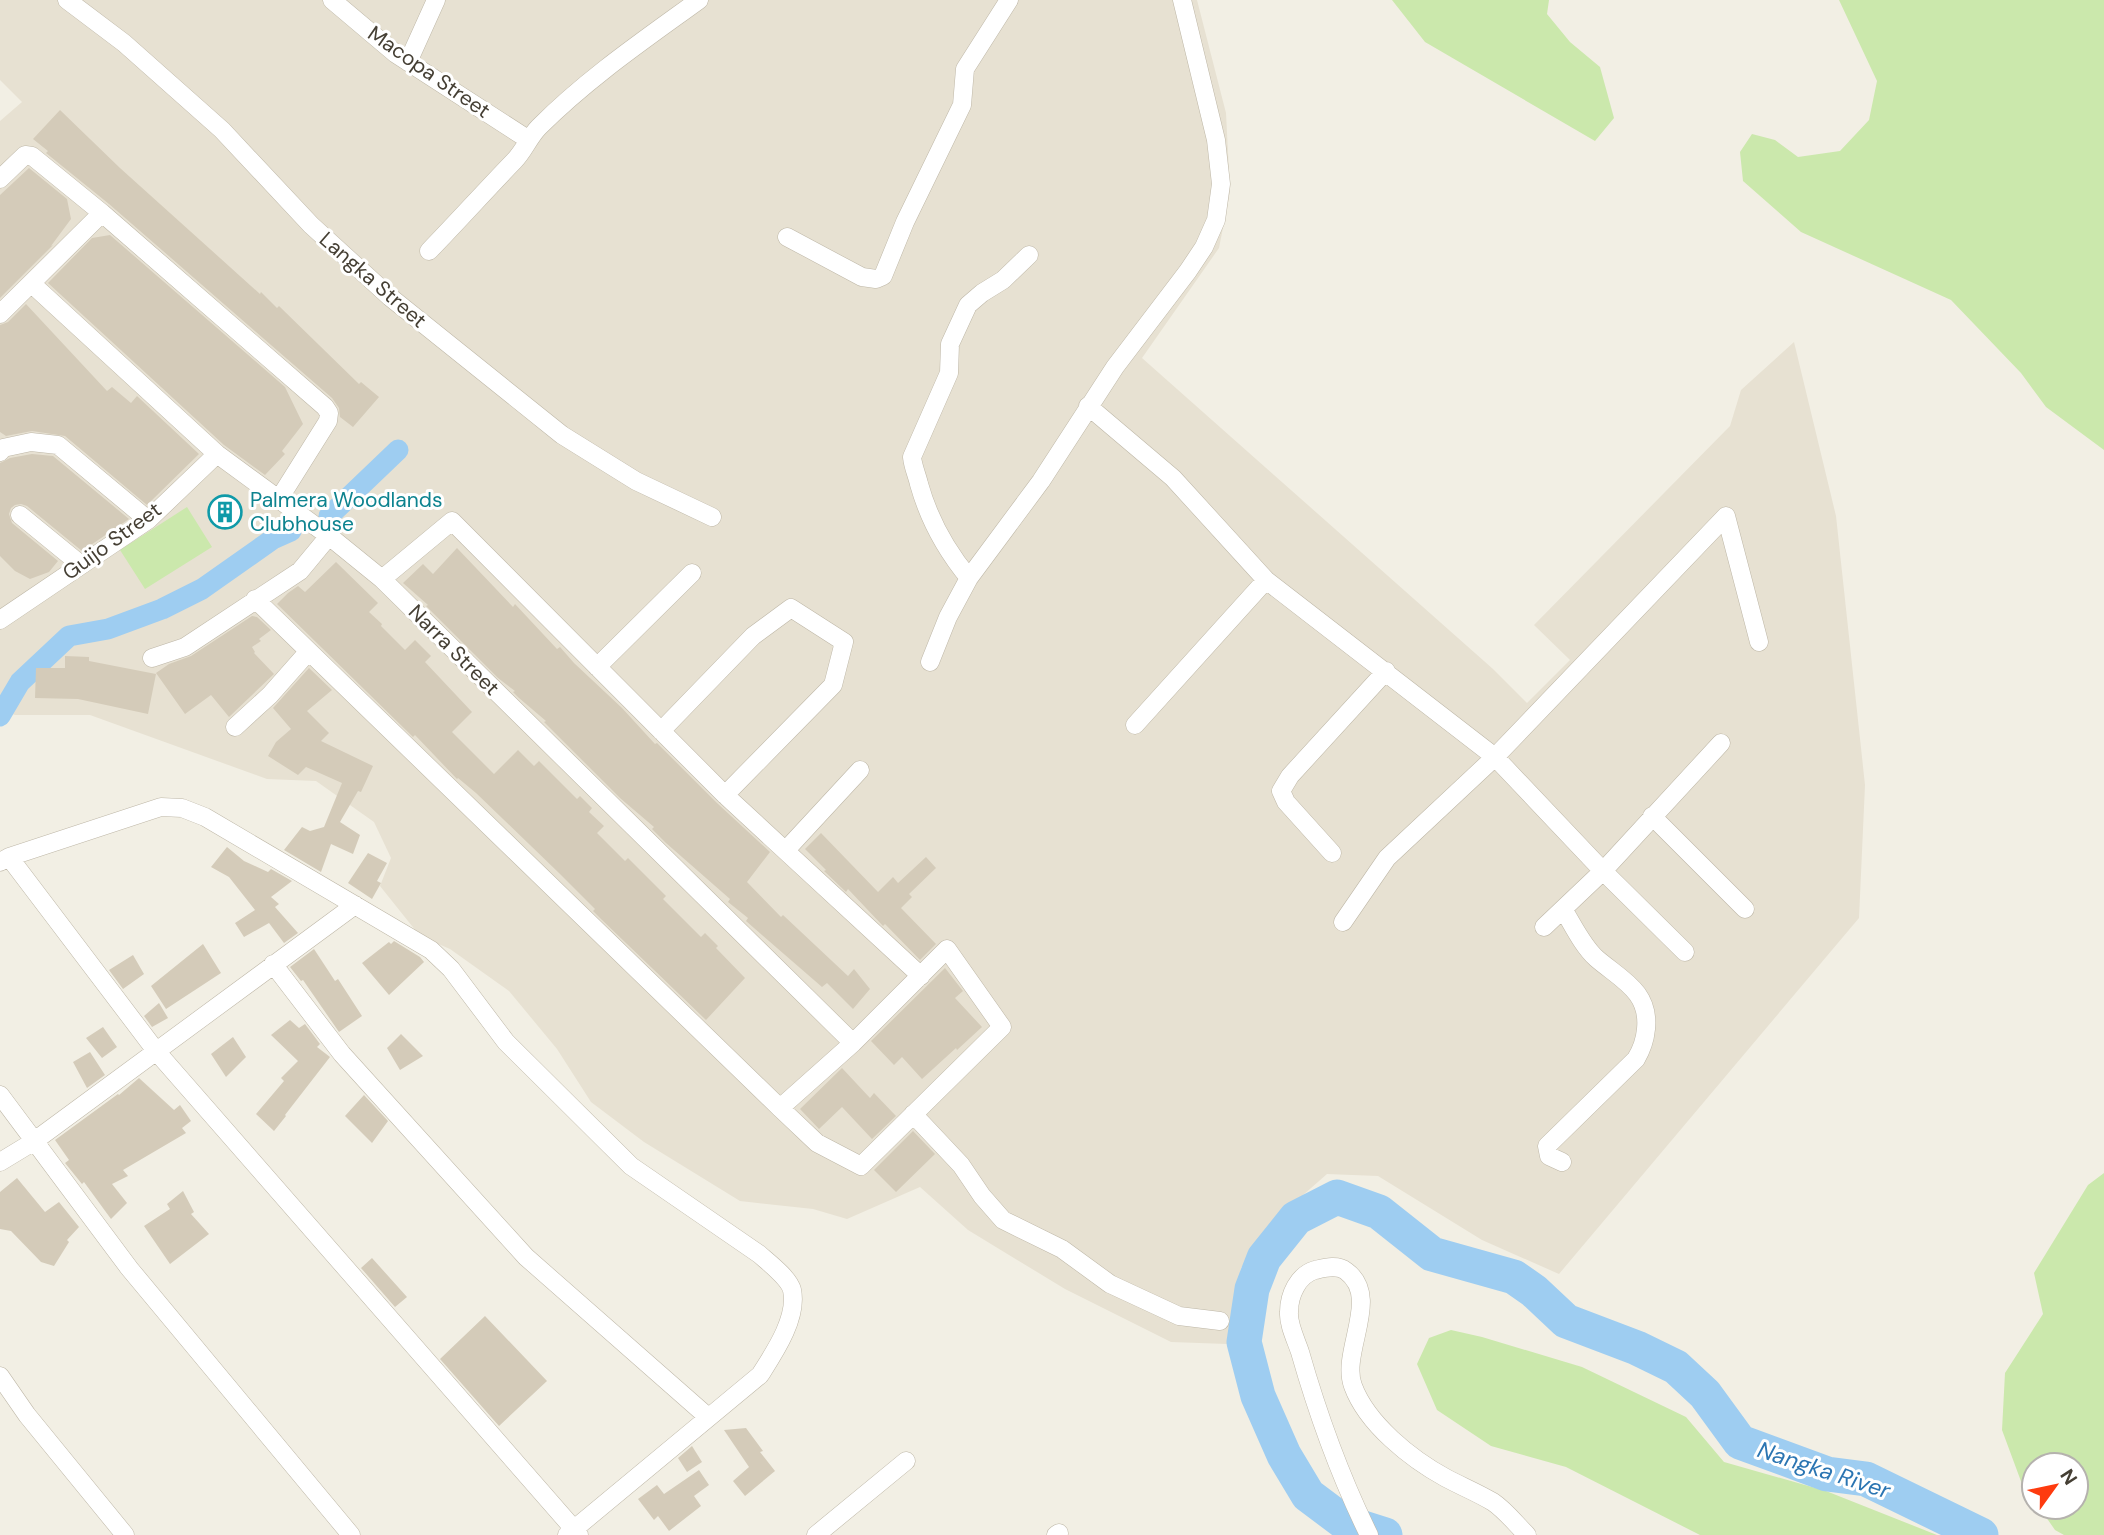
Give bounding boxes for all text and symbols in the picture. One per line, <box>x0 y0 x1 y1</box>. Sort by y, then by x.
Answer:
street label: Macopa Street <box>362 19 496 125</box>
street label: Langka Street <box>314 226 432 334</box>
place label: Palmera Woodlands Clubhouse <box>250 486 442 538</box>
building icon: Palmera Woodlands Clubhouse <box>206 493 244 531</box>
street label: Guijo Street <box>57 496 167 586</box>
street label: Narra Street <box>402 598 506 702</box>
water label: Nangka River <box>1754 1434 1896 1506</box>
north arrow <box>2020 1451 2090 1521</box>
text: N <box>2055 1464 2083 1490</box>

